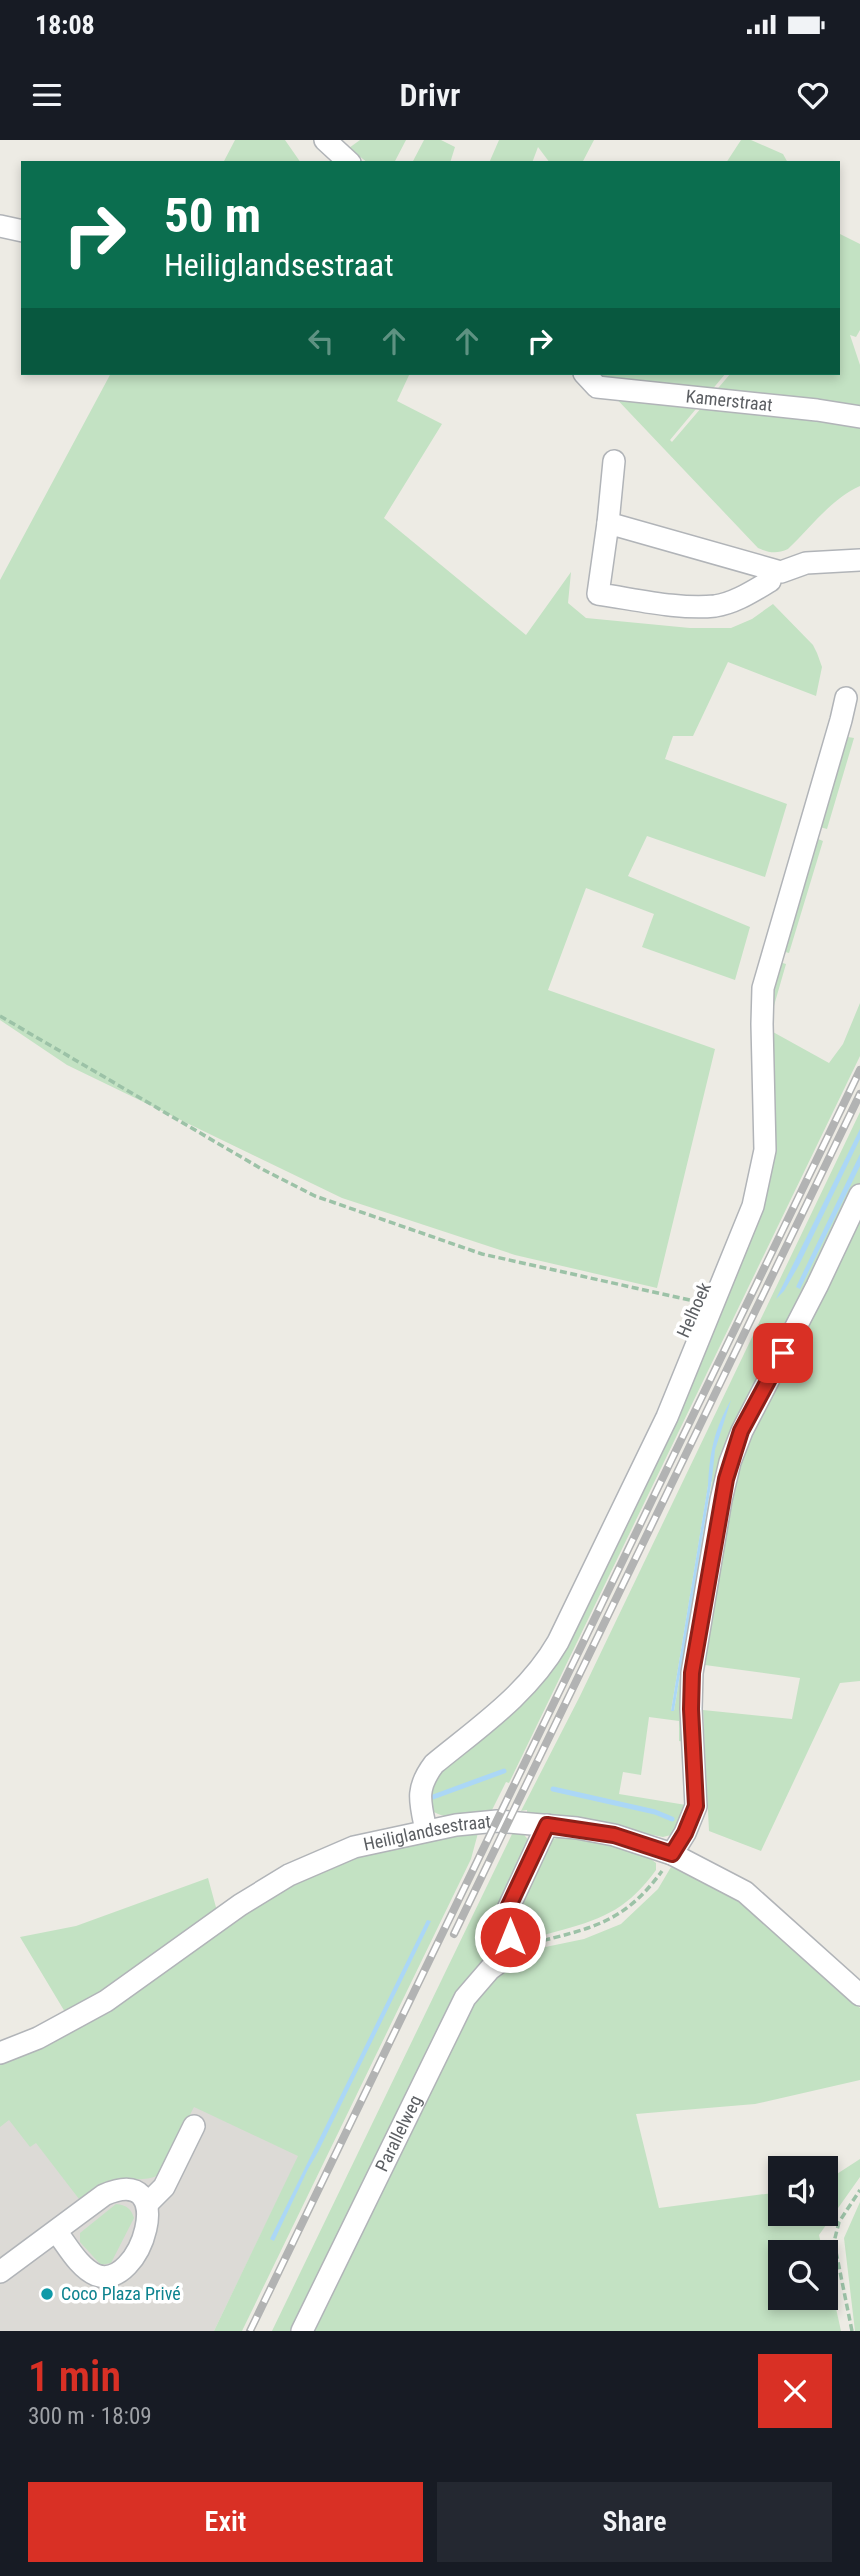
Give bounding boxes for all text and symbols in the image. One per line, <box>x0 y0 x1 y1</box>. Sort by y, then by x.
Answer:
text: 18:08 <box>35 10 95 40</box>
icon: menu <box>28 76 66 114</box>
text: Drivr <box>400 76 461 114</box>
icon: heart <box>794 76 832 114</box>
text: 50 m <box>164 187 261 244</box>
icon: right <box>49 189 140 280</box>
text: Heiliglandsestraat <box>164 246 394 284</box>
icon: left <box>302 322 340 360</box>
icon: ahead <box>375 322 413 360</box>
icon: ahead <box>448 322 486 360</box>
icon: right <box>521 322 559 360</box>
street label: Kamerstraat <box>685 385 774 415</box>
street label: Helhoek <box>672 1279 715 1341</box>
pin <box>753 1323 813 1383</box>
icon: arrive <box>764 1334 802 1372</box>
street label: Heiliglandsestraat <box>361 1811 492 1855</box>
position arrow <box>473 1900 547 1974</box>
street label: Parallelweg <box>371 2092 426 2175</box>
map controls <box>768 2156 838 2310</box>
button: sound <box>768 2156 838 2226</box>
button: search <box>768 2240 838 2310</box>
place label: Coco Plaza Privé <box>61 2283 181 2304</box>
marker: Coco Plaza Privé <box>39 2286 55 2302</box>
text: 1 min <box>28 2352 121 2401</box>
button: close <box>758 2354 832 2428</box>
text: 300 m · 18:09 <box>28 2403 152 2430</box>
button: Exit <box>28 2482 423 2562</box>
button: Share <box>437 2482 832 2562</box>

